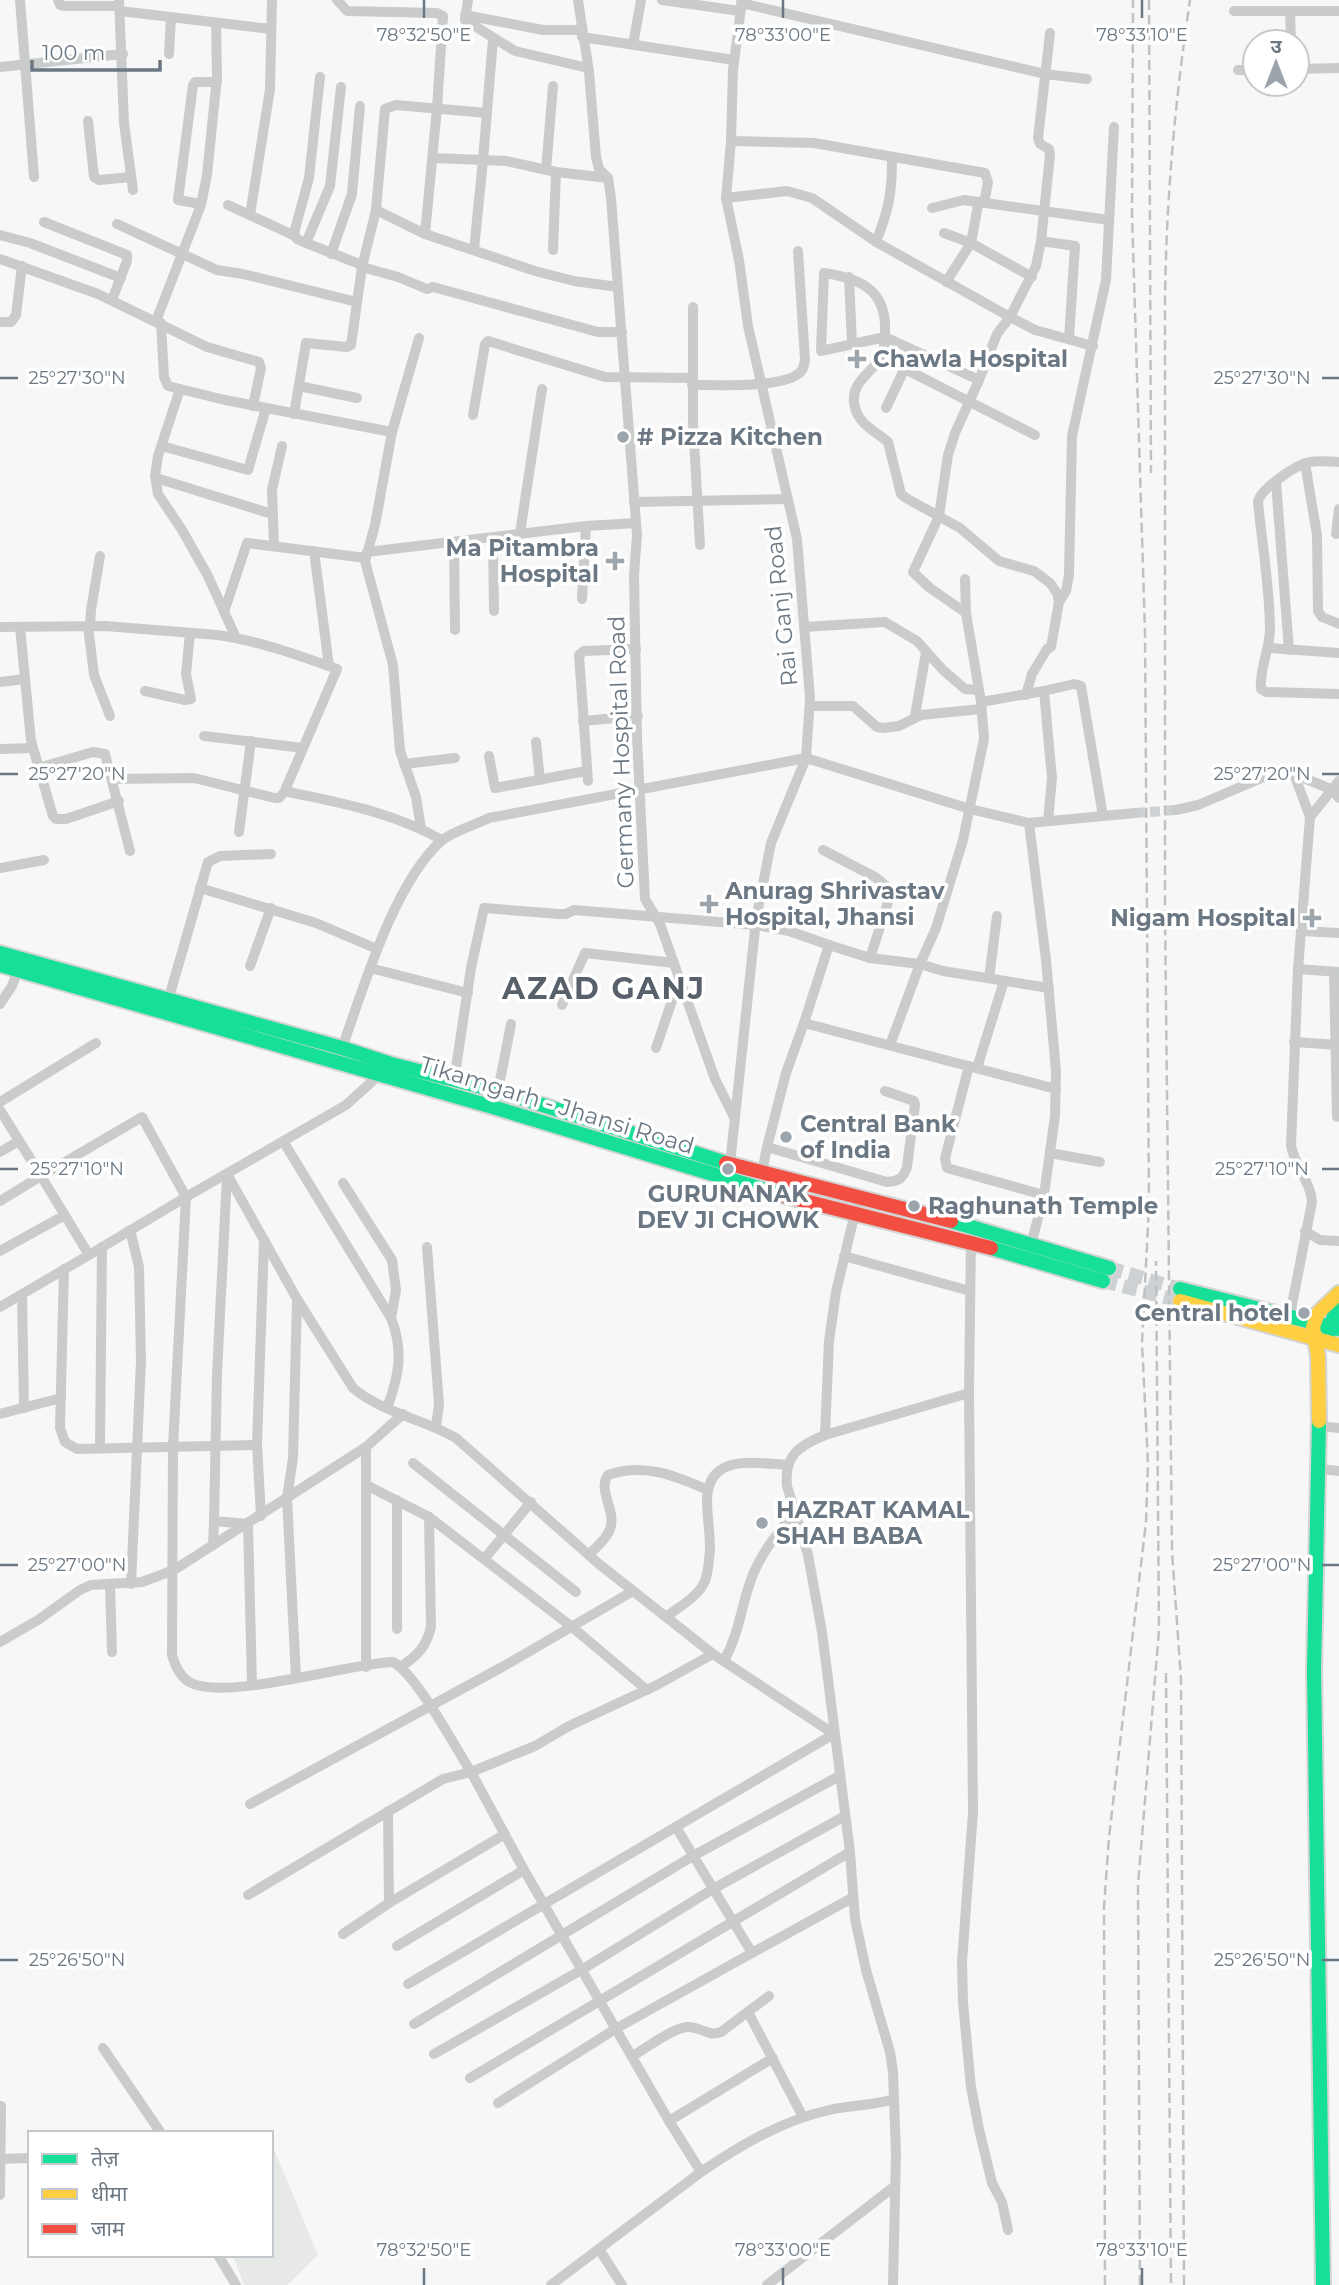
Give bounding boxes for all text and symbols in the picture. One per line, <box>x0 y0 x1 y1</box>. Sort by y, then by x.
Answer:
text: 78°32'50"E <box>377 24 471 46</box>
text: 78°33'00"E <box>735 24 831 46</box>
text: 78°33'10"E <box>1096 24 1188 46</box>
scale bar <box>32 28 159 72</box>
north arrow <box>1241 28 1311 98</box>
text: उ <box>1270 35 1282 58</box>
text: 100 m <box>42 40 105 65</box>
place label: Chawla Hospital <box>873 345 1068 373</box>
marker: Chawla Hospital <box>847 349 867 369</box>
text: 25°27'30"N <box>28 367 126 389</box>
text: 25°27'30"N <box>1213 367 1311 389</box>
place label: # Pizza Kitchen <box>637 423 823 451</box>
marker: # Pizza Kitchen <box>615 429 631 445</box>
street label: Rai Ganj Road <box>759 524 803 688</box>
place label: Ma Pitambra Hospital <box>446 534 599 588</box>
marker: Ma Pitambra Hospital <box>605 551 625 571</box>
street label: Germany Hospital Road <box>602 615 640 889</box>
text: 25°27'20"N <box>28 763 126 785</box>
text: 25°27'20"N <box>1213 763 1311 785</box>
place label: Anurag Shrivastav Hospital, Jhansi <box>724 877 945 931</box>
marker: Anurag Shrivastav Hospital, Jhansi <box>699 894 719 914</box>
place label: Nigam Hospital <box>1110 904 1296 932</box>
marker: Nigam Hospital <box>1302 908 1322 928</box>
district label: AZAD GANJ <box>501 970 706 1007</box>
street label: Tikamgarh - Jhansi Road <box>416 1050 698 1160</box>
place label: Central Bank of India <box>800 1110 957 1164</box>
marker: Central Bank of India <box>778 1129 794 1145</box>
text: 25°27'10"N <box>30 1158 124 1180</box>
text: 25°27'10"N <box>1215 1158 1309 1180</box>
marker: GURUNANAK DEV JI CHOWK <box>720 1161 736 1177</box>
place label: GURUNANAK DEV JI CHOWK <box>637 1180 820 1234</box>
place label: Raghunath Temple <box>928 1192 1158 1220</box>
marker: Raghunath Temple <box>906 1198 922 1214</box>
place label: Central hotel <box>1135 1299 1290 1327</box>
marker: Central hotel <box>1296 1305 1312 1321</box>
place label: HAZRAT KAMAL SHAH BABA <box>776 1496 970 1550</box>
marker: HAZRAT KAMAL SHAH BABA <box>754 1515 770 1531</box>
text: 25°27'00"N <box>28 1554 126 1576</box>
text: 25°27'00"N <box>1213 1554 1311 1576</box>
text: 25°26'50"N <box>29 1949 125 1971</box>
text: 25°26'50"N <box>1214 1949 1310 1971</box>
legend <box>28 2131 273 2257</box>
text: तेज़ <box>91 2146 119 2171</box>
text: धीमा <box>91 2181 128 2206</box>
text: जाम <box>91 2216 125 2241</box>
text: 78°32'50"E <box>377 2239 471 2261</box>
text: 78°33'00"E <box>735 2239 831 2261</box>
text: 78°33'10"E <box>1096 2239 1188 2261</box>

